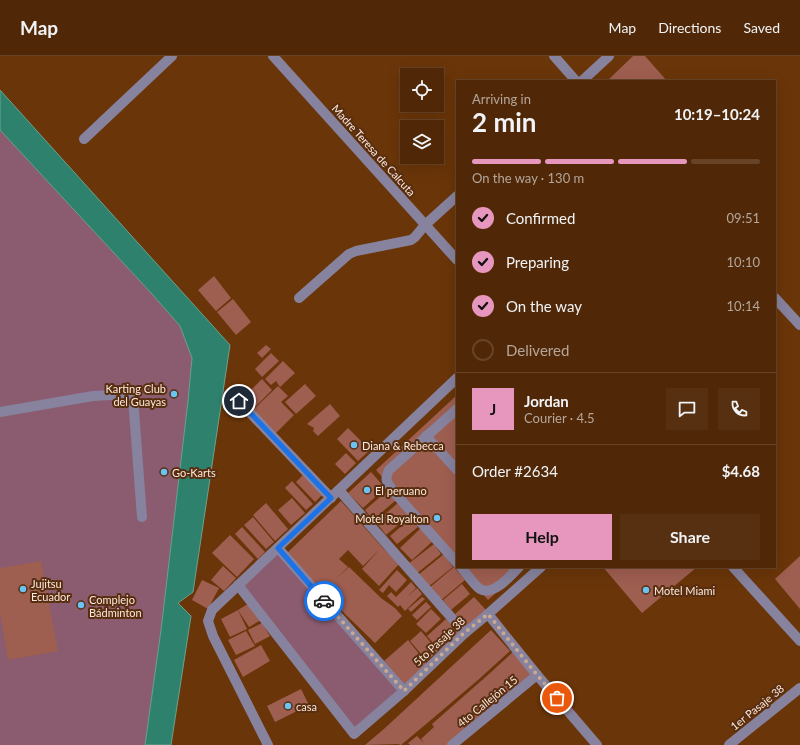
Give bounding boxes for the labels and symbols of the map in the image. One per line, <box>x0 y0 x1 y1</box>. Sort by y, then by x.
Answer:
street label: Madre Teresa de Calcuta <box>330 102 418 198</box>
place label: Karting Club del Guayas <box>106 382 166 408</box>
pin <box>222 384 256 418</box>
marker: Karting Club del Guayas <box>169 389 179 399</box>
place label: Diana & Rebecca <box>362 439 444 452</box>
marker: Diana & Rebecca <box>349 440 359 450</box>
place label: Go-Karts <box>172 466 216 479</box>
marker: Go-Karts <box>159 467 169 477</box>
place label: El peruano <box>375 484 427 497</box>
marker: El peruano <box>362 485 372 495</box>
place label: Motel Royalton <box>355 512 429 525</box>
marker: Motel Royalton <box>432 513 442 523</box>
place label: Jujitsu Ecuador <box>31 577 70 603</box>
courier <box>304 581 344 621</box>
marker: Jujitsu Ecuador <box>18 584 28 594</box>
place label: Motel Miami <box>654 584 716 597</box>
marker: Motel Miami <box>641 585 651 595</box>
place label: Complejo Bádminton <box>89 593 142 619</box>
marker: Complejo Bádminton <box>76 600 86 610</box>
street label: 5to Pasaje 38 <box>411 614 467 668</box>
street label: 4to Callejón 15 <box>454 673 520 729</box>
pin <box>540 681 574 715</box>
street label: 1er Pasaje 38 <box>728 682 786 732</box>
place label: casa <box>296 700 317 713</box>
marker: casa <box>283 701 293 711</box>

